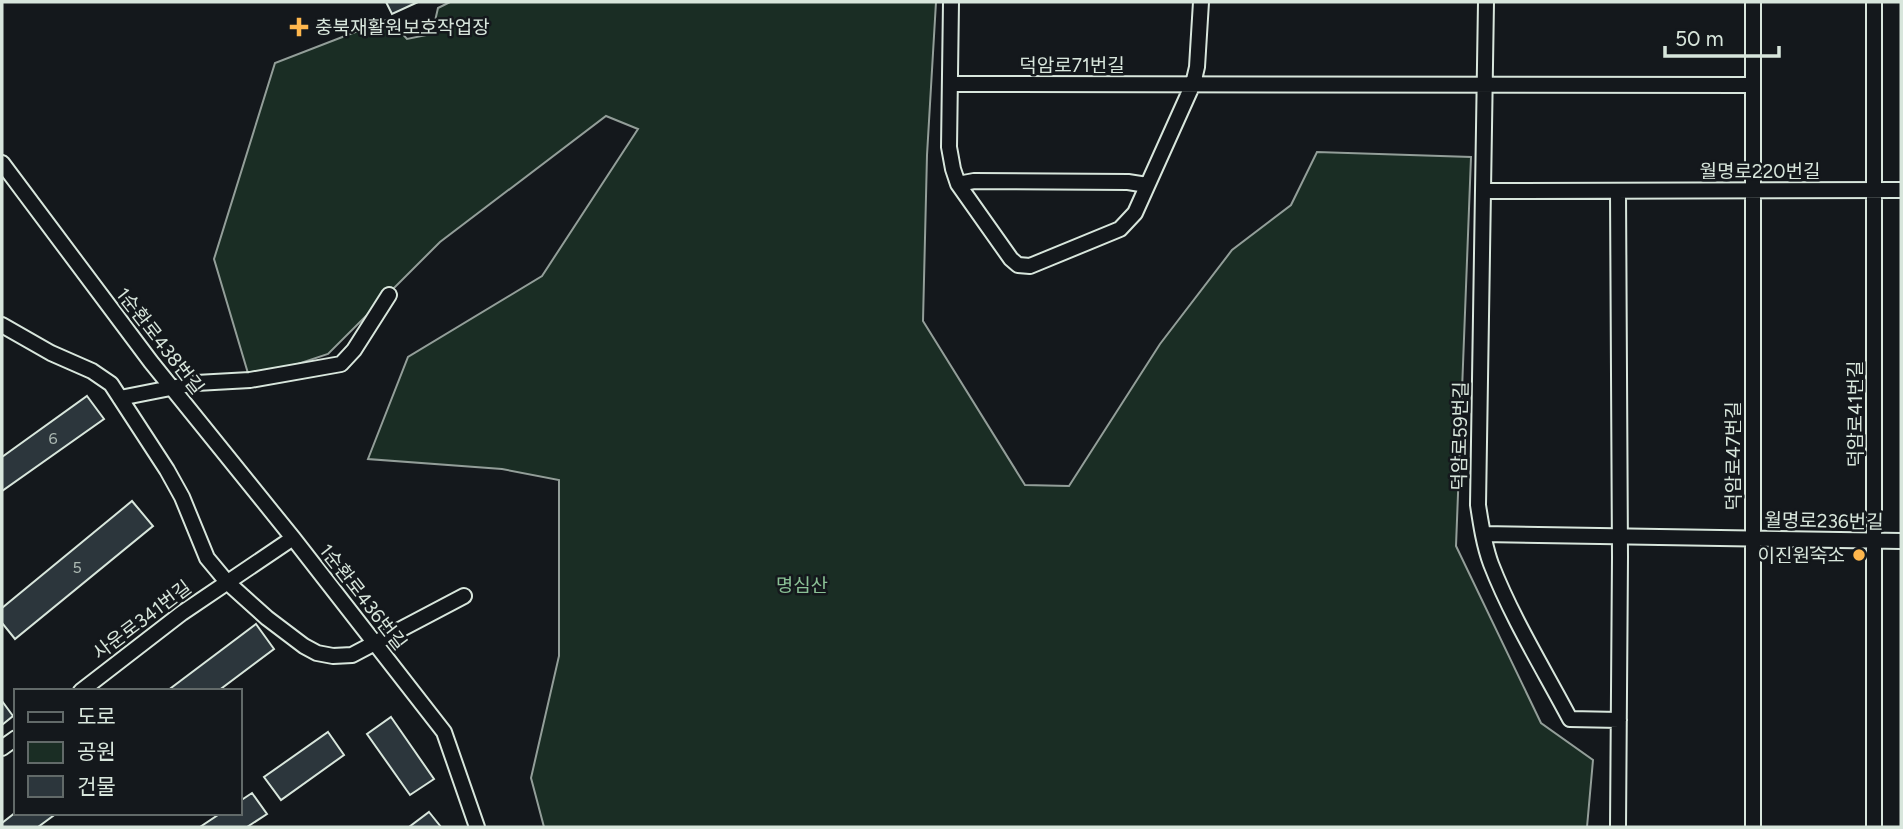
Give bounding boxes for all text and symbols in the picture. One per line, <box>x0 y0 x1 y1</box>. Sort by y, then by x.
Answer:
scale bar <box>1665 14 1779 58</box>
place label: 충북재활원보호작업장 <box>315 16 490 39</box>
marker: 충북재활원보호작업장 <box>289 17 309 37</box>
text: 50 m <box>1675 26 1724 51</box>
street label: 덕암로71번길 <box>1019 54 1125 77</box>
street label: 월명로220번길 <box>1700 160 1820 183</box>
street label: 1순환로438번길 <box>111 283 209 399</box>
street label: 덕암로41번길 <box>1844 360 1867 468</box>
street label: 덕암로59번길 <box>1448 381 1472 491</box>
street label: 덕암로47번길 <box>1722 401 1745 511</box>
house number: 6 <box>48 429 58 448</box>
street label: 월명로236번길 <box>1764 508 1884 534</box>
street label: 1순환로436번길 <box>314 539 412 655</box>
place label: 이진원숙소 <box>1758 544 1845 567</box>
marker: 이진원숙소 <box>1851 547 1867 563</box>
house number: 5 <box>72 558 82 577</box>
park label: 명심산 <box>776 574 828 597</box>
street label: 사운로341번길 <box>88 575 196 665</box>
legend <box>14 689 242 815</box>
text: 도로 <box>77 704 116 729</box>
text: 공원 <box>77 739 116 764</box>
text: 건물 <box>77 774 116 799</box>

